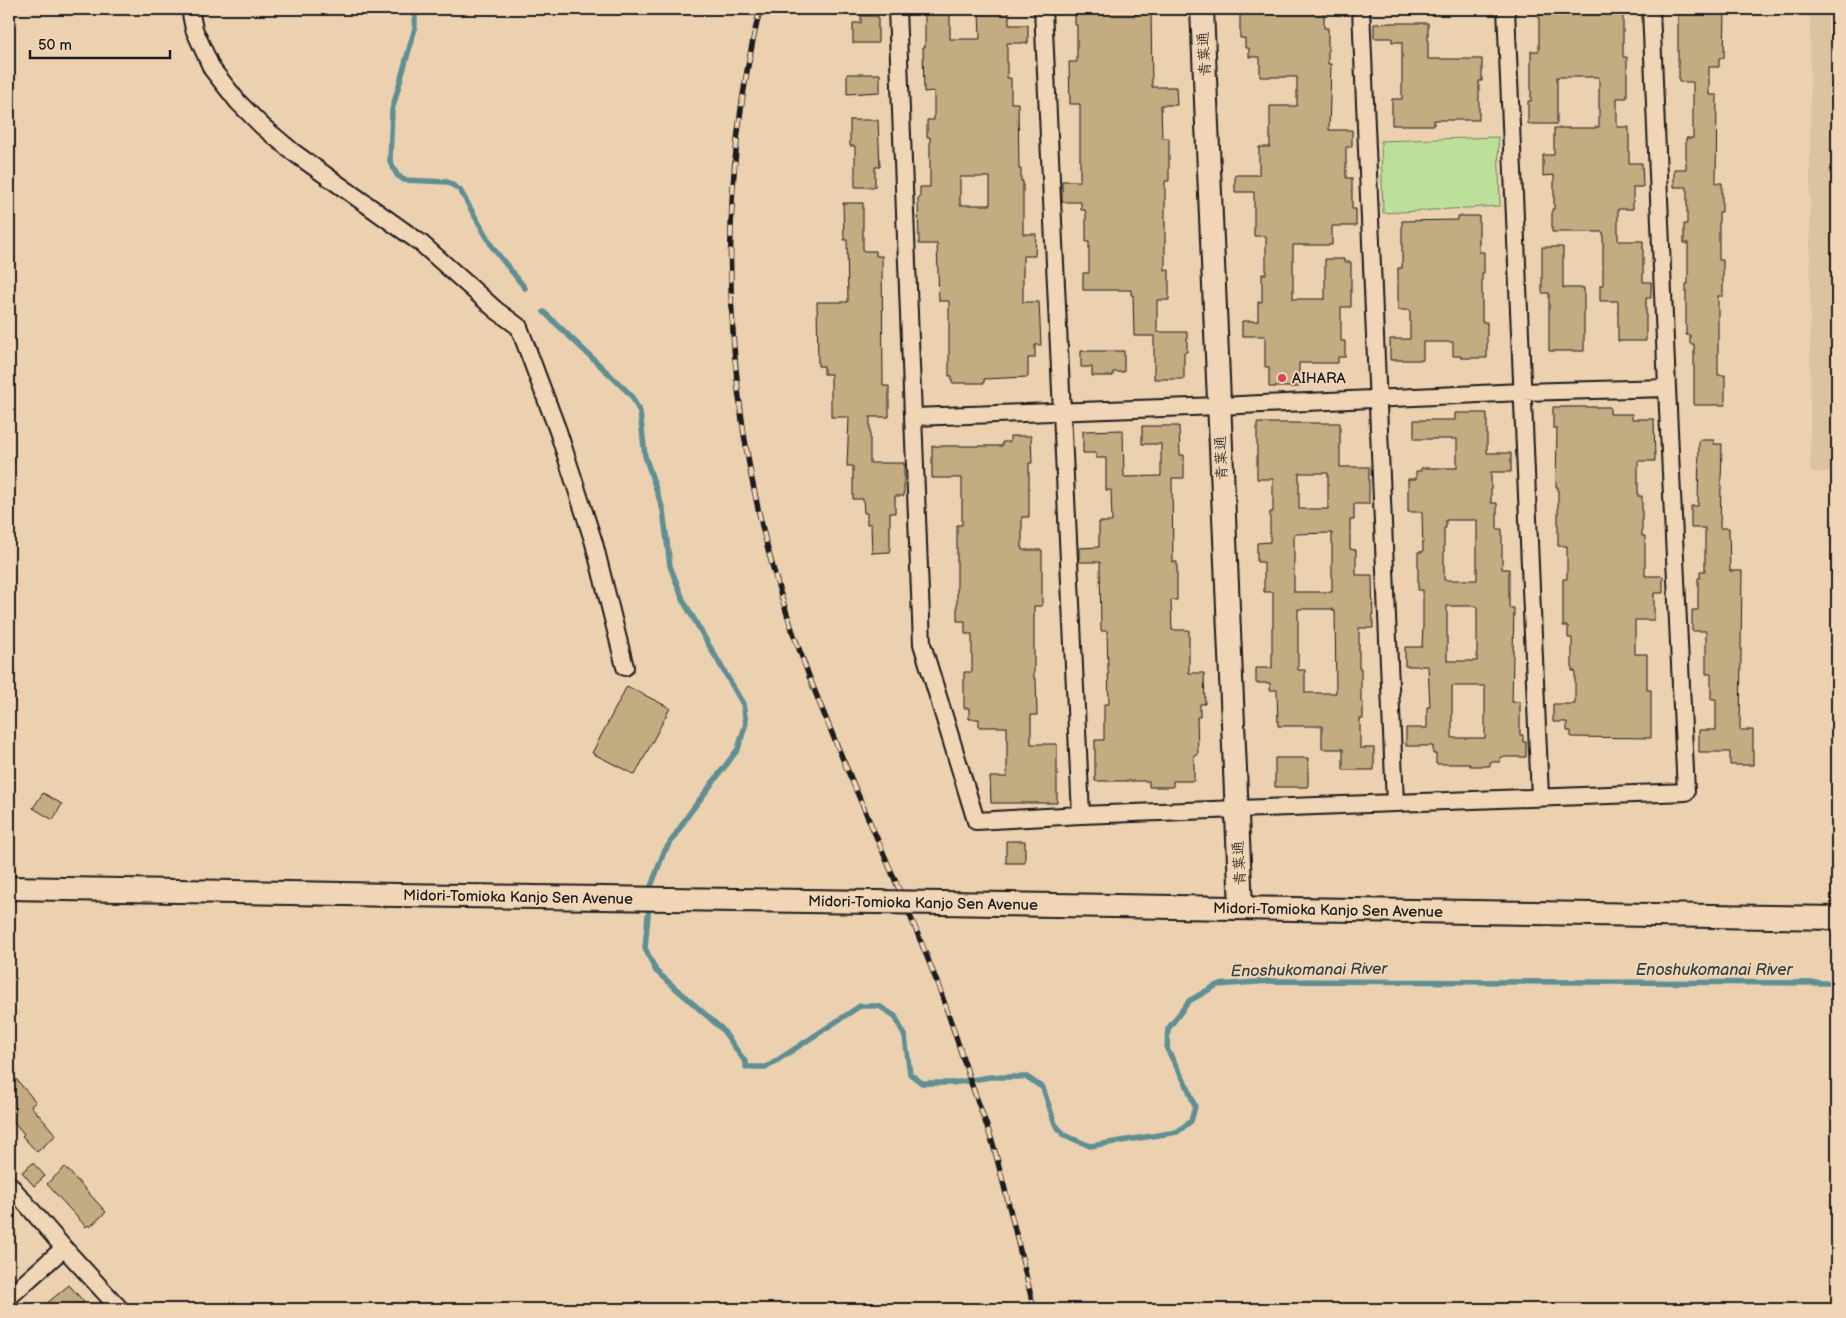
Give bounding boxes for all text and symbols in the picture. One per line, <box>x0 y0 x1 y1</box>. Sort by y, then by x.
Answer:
scale bar <box>30 28 170 60</box>
street label: 青葉通 <box>1194 31 1215 77</box>
text: 50 m <box>38 36 72 55</box>
place label: AIHARA <box>1292 369 1347 388</box>
marker: AIHARA <box>1276 372 1288 384</box>
street label: 青葉通 <box>1211 435 1232 481</box>
street label: 青葉通 <box>1229 840 1250 886</box>
street label: Midori-Tomioka Kanjo Sen Avenue <box>403 886 633 909</box>
street label: Midori-Tomioka Kanjo Sen Avenue <box>808 892 1038 915</box>
street label: Midori-Tomioka Kanjo Sen Avenue <box>1213 899 1443 922</box>
water label: Enoshukomanai River <box>1231 960 1389 981</box>
water label: Enoshukomanai River <box>1636 961 1793 980</box>

